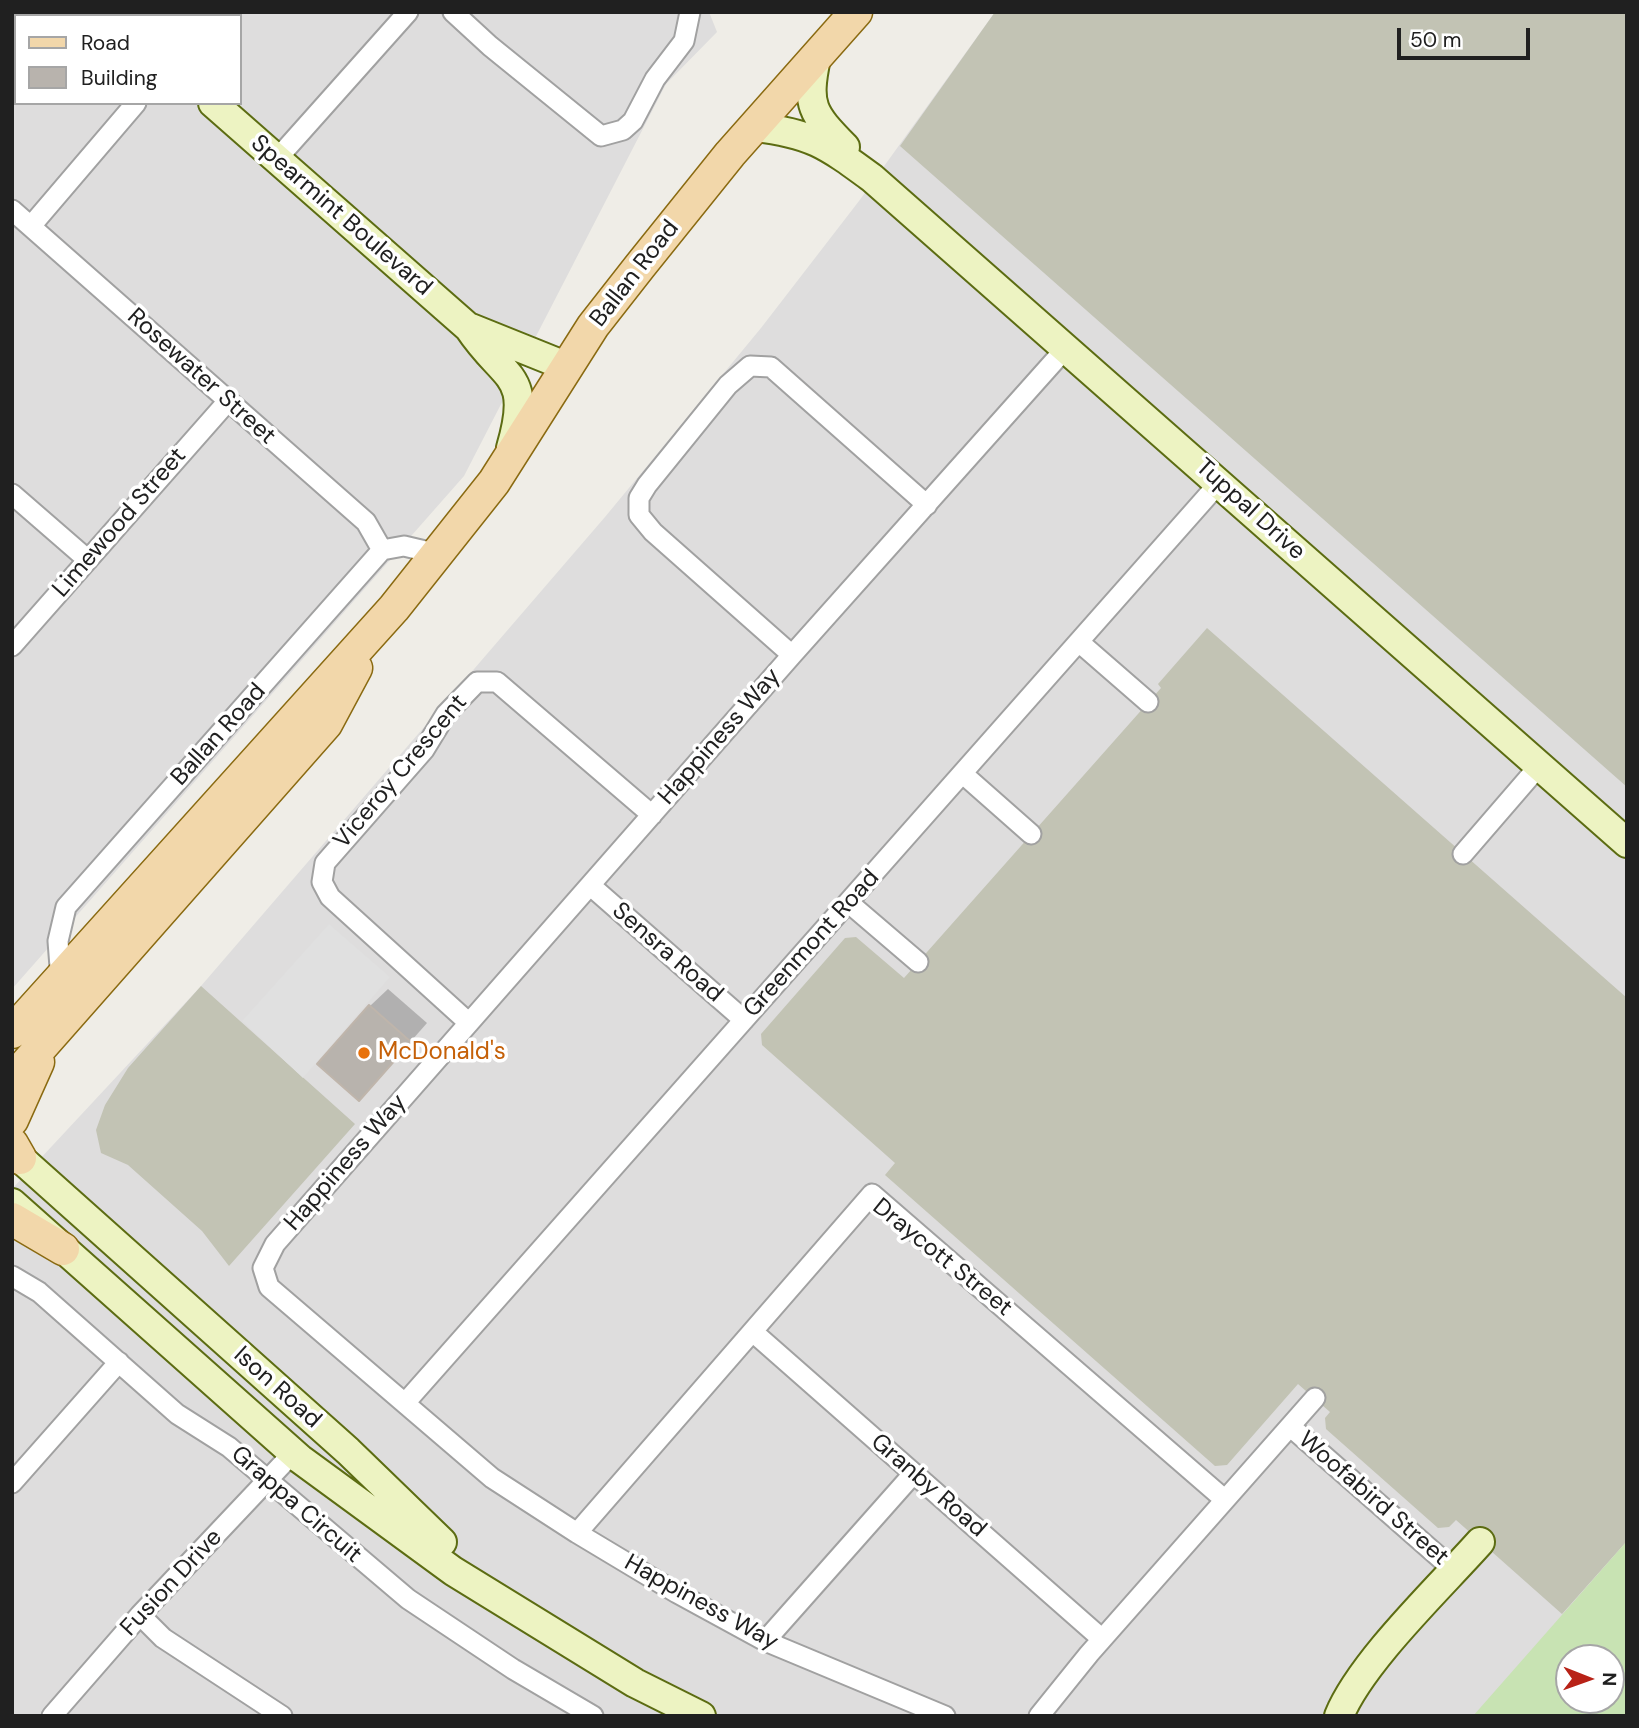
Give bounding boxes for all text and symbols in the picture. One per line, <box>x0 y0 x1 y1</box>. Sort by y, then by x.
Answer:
legend <box>14 14 242 105</box>
scale bar <box>1401 14 1534 58</box>
text: 50 m <box>1410 26 1461 54</box>
text: Road <box>81 29 130 57</box>
text: Building <box>81 64 157 92</box>
street label: Spearmint Boulevard <box>244 129 438 303</box>
street label: Ballan Road <box>584 215 686 333</box>
street label: Rosewater Street <box>121 303 281 451</box>
street label: Limewood Street <box>47 442 193 604</box>
street label: Tuppal Drive <box>1189 453 1311 567</box>
street label: Happiness Way <box>653 663 787 811</box>
street label: Ballan Road <box>166 678 272 792</box>
street label: Viceroy Crescent <box>328 689 474 855</box>
street label: Greenmont Road <box>738 864 886 1024</box>
street label: Sensra Road <box>606 897 728 1009</box>
place label: McDonald's <box>378 1039 506 1067</box>
marker: McDonald's <box>356 1045 372 1061</box>
street label: Happiness Way <box>279 1089 413 1237</box>
street label: Draycott Street <box>866 1193 1018 1323</box>
street label: Ison Road <box>227 1341 327 1435</box>
street label: Woofabird Street <box>1292 1426 1454 1572</box>
street label: Granby Road <box>864 1428 992 1544</box>
street label: Grappa Circuit <box>225 1440 367 1570</box>
street label: Fusion Drive <box>115 1524 229 1642</box>
street label: Happiness Way <box>619 1549 783 1657</box>
north arrow <box>1555 1644 1625 1714</box>
text: N <box>1597 1672 1622 1686</box>

